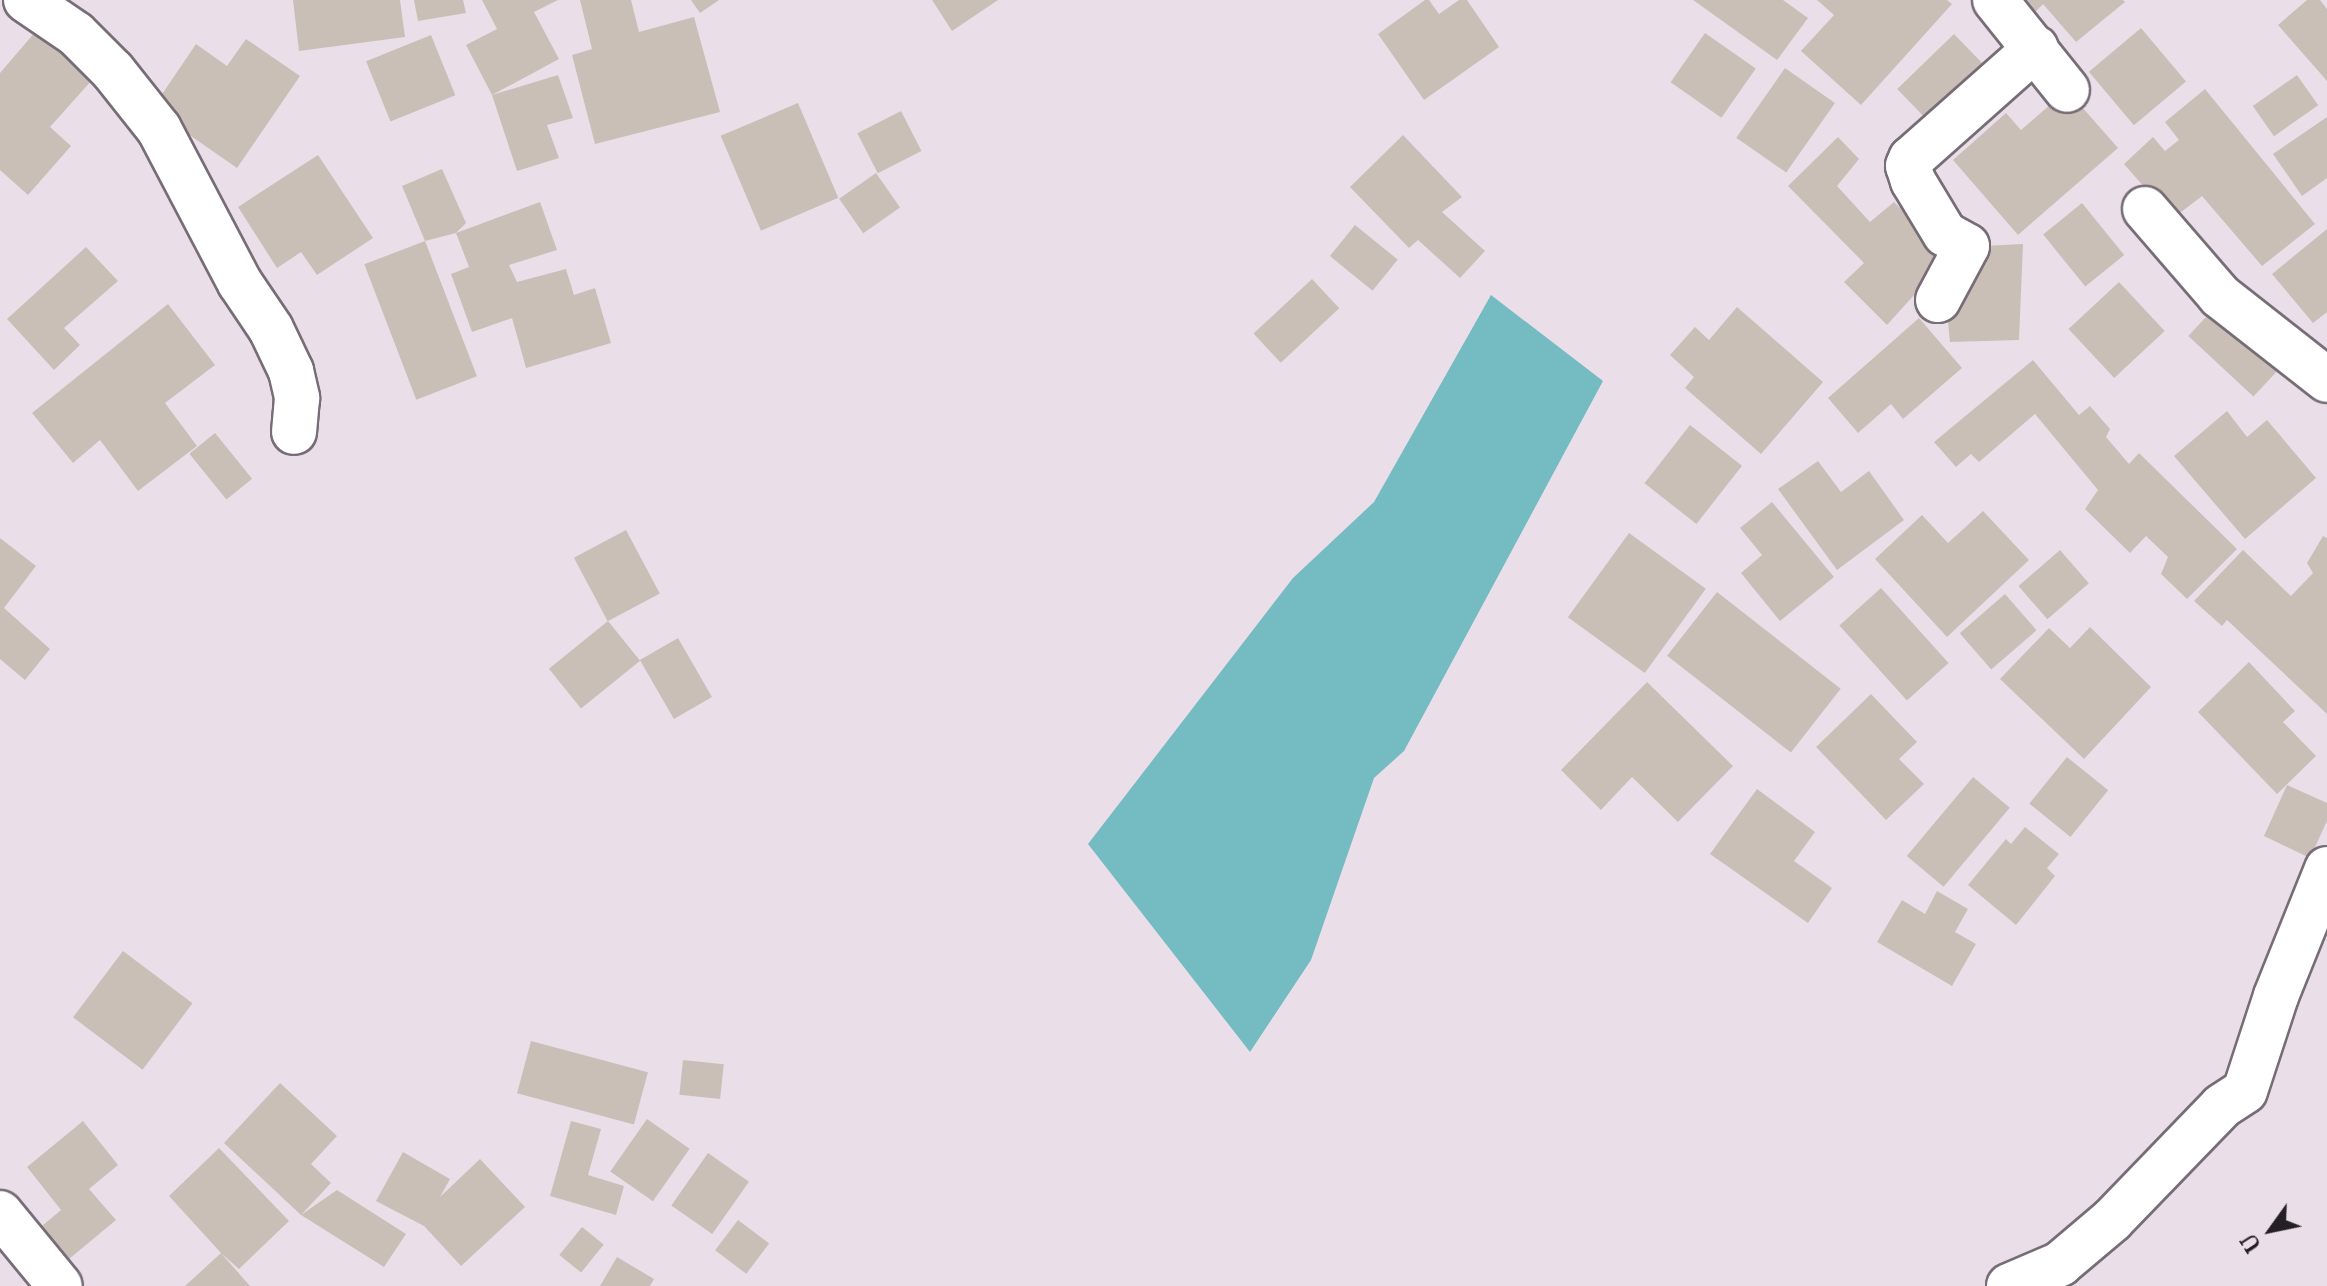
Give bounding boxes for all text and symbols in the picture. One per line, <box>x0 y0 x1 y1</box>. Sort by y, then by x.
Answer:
north arrow <box>2231 1190 2311 1270</box>
text: U <box>2235 1229 2267 1258</box>

